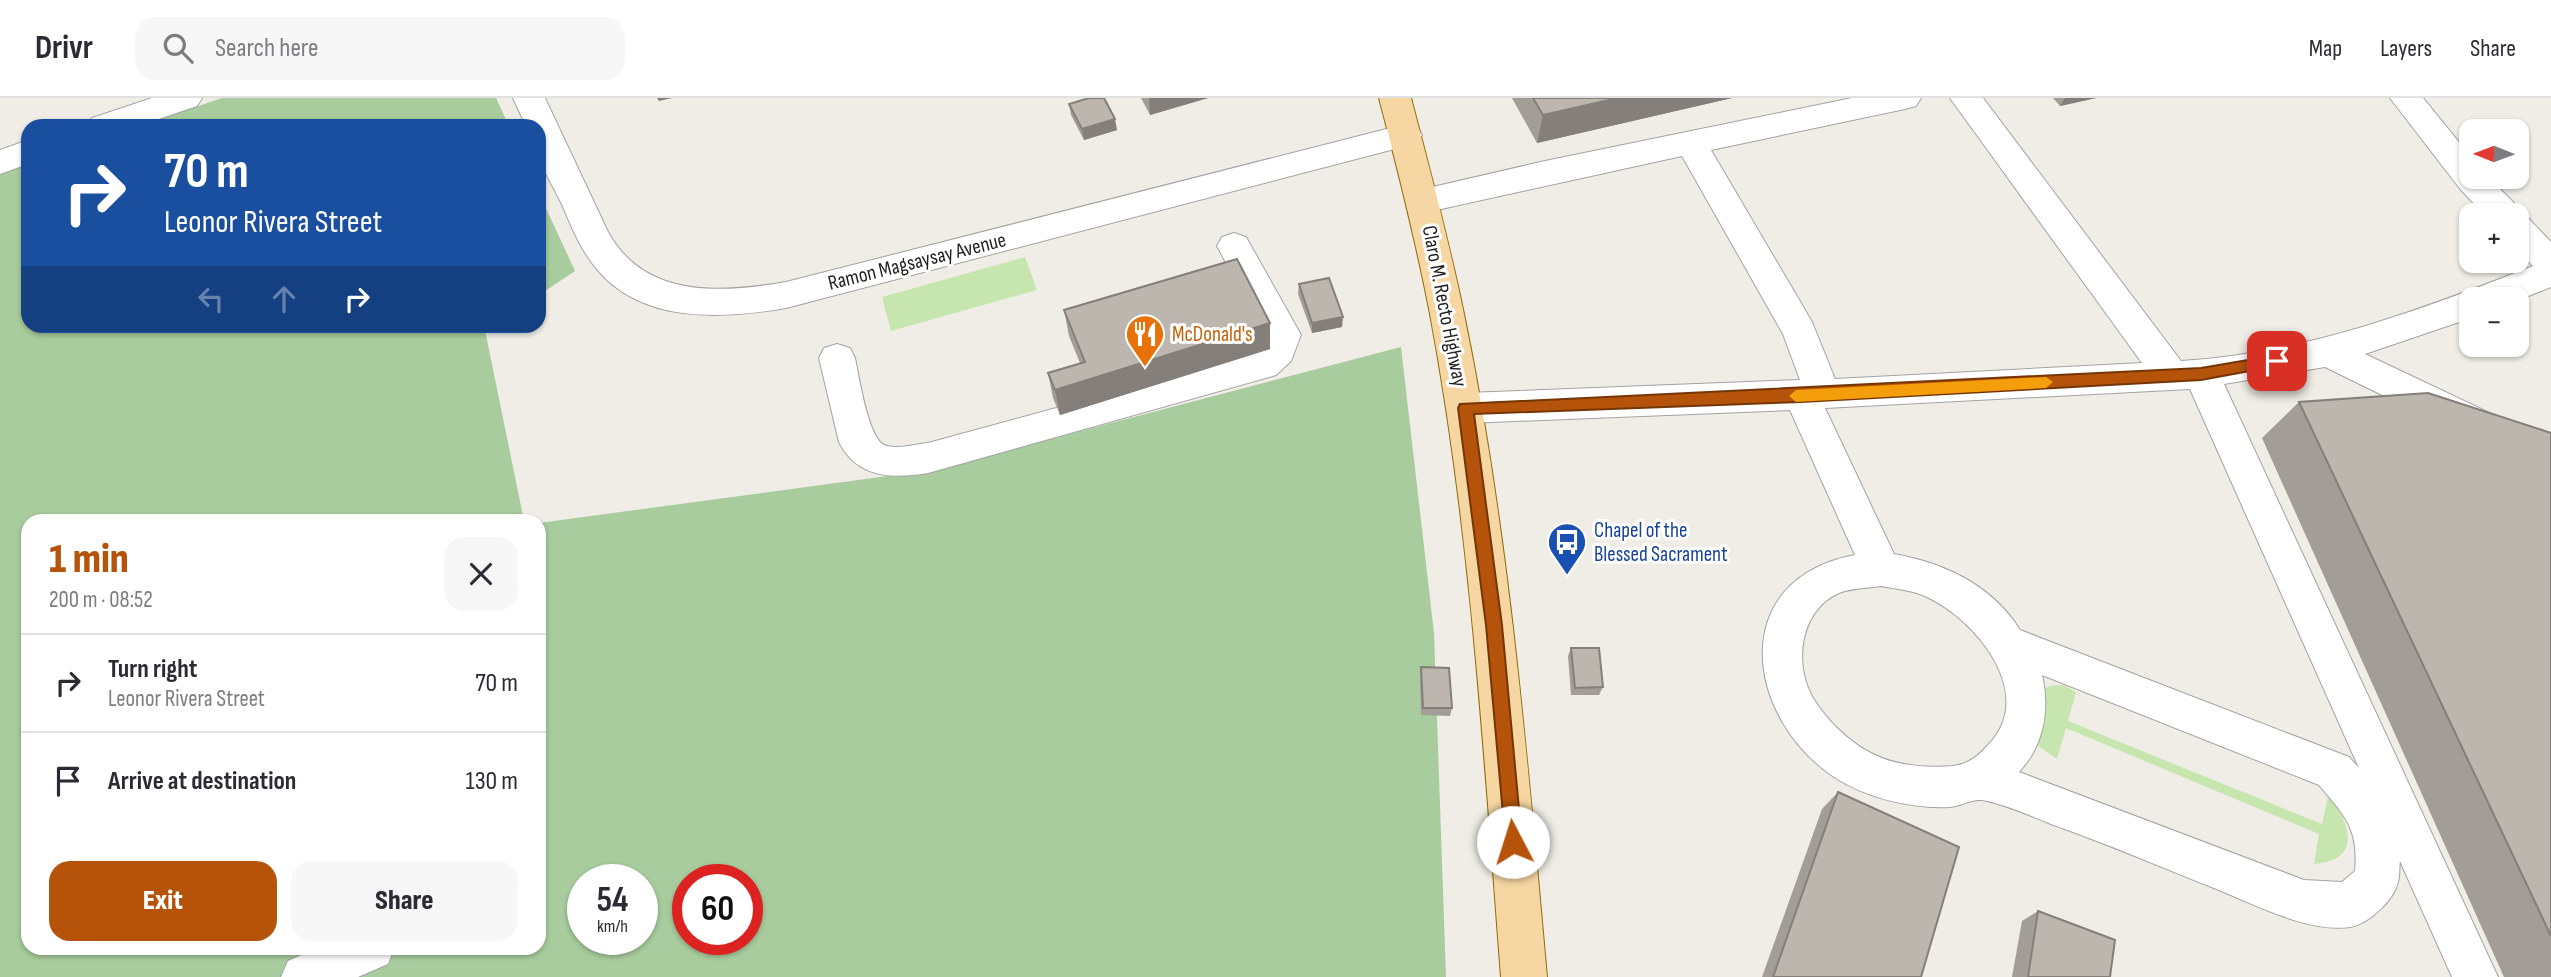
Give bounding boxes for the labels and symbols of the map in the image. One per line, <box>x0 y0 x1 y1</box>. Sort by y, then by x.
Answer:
north arrow <box>2459 119 2529 189</box>
street label: Claro M. Recto Highway <box>1417 223 1472 389</box>
street label: Ramon Magsaysay Avenue <box>825 227 1009 296</box>
restaurant icon: McDonald's <box>1124 313 1166 368</box>
place label: McDonald's <box>1172 322 1253 347</box>
pin <box>2247 331 2307 391</box>
place label: Chapel of the Blessed Sacrament <box>1594 518 1728 567</box>
bus stop icon: Chapel of the Blessed Sacrament <box>1546 521 1588 576</box>
position arrow <box>1476 805 1550 879</box>
speed limit sign: 60 <box>672 864 763 955</box>

